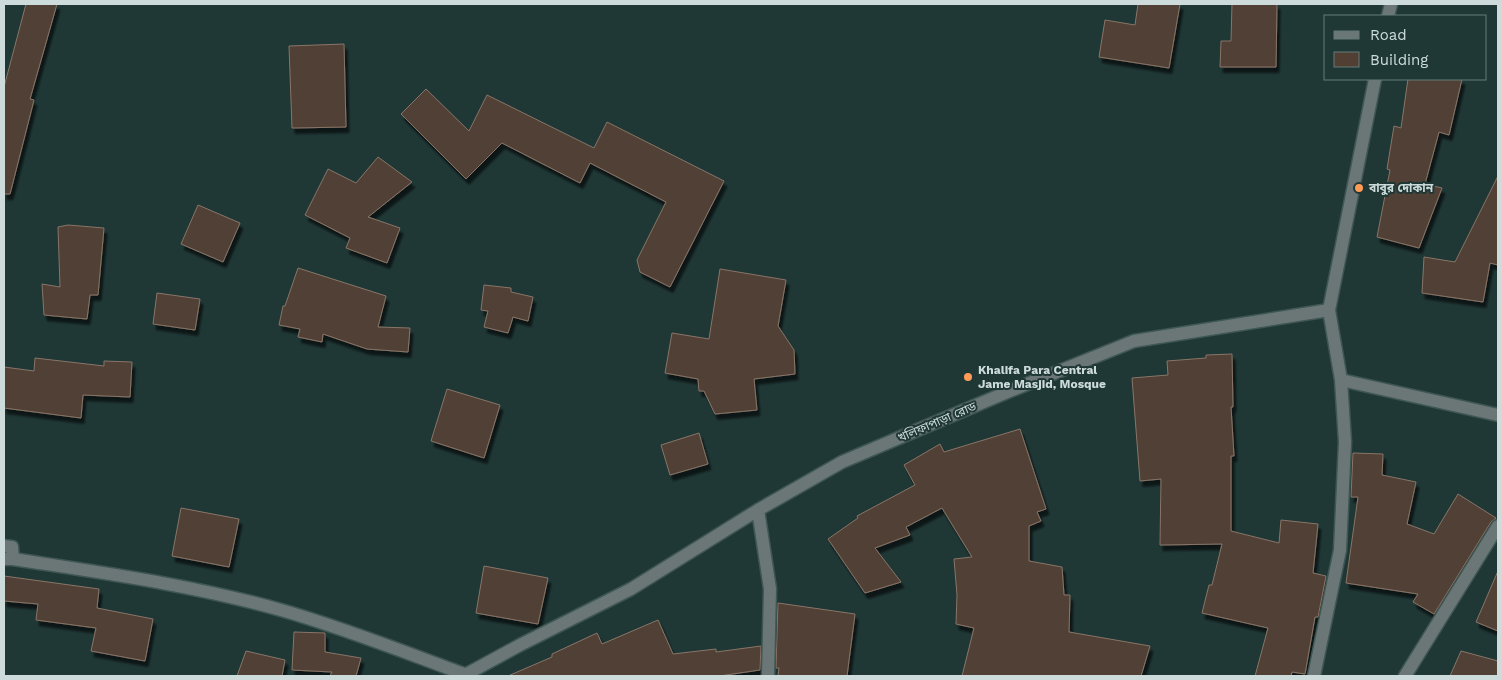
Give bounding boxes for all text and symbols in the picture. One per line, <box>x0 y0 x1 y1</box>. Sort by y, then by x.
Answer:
legend <box>1324 15 1487 80</box>
text: Road <box>1370 26 1407 44</box>
text: Building <box>1370 51 1428 69</box>
place label: বাবুর দোকান <box>1368 181 1434 196</box>
marker: বাবুর দোকান <box>1353 182 1365 194</box>
place label: Khalifa Para Central Jame Masjid, Mosque <box>978 363 1106 391</box>
marker: Khalifa Para Central Jame Masjid, Mosque <box>962 371 974 383</box>
street label: খলিফাপাড়া রোড <box>895 398 979 445</box>

